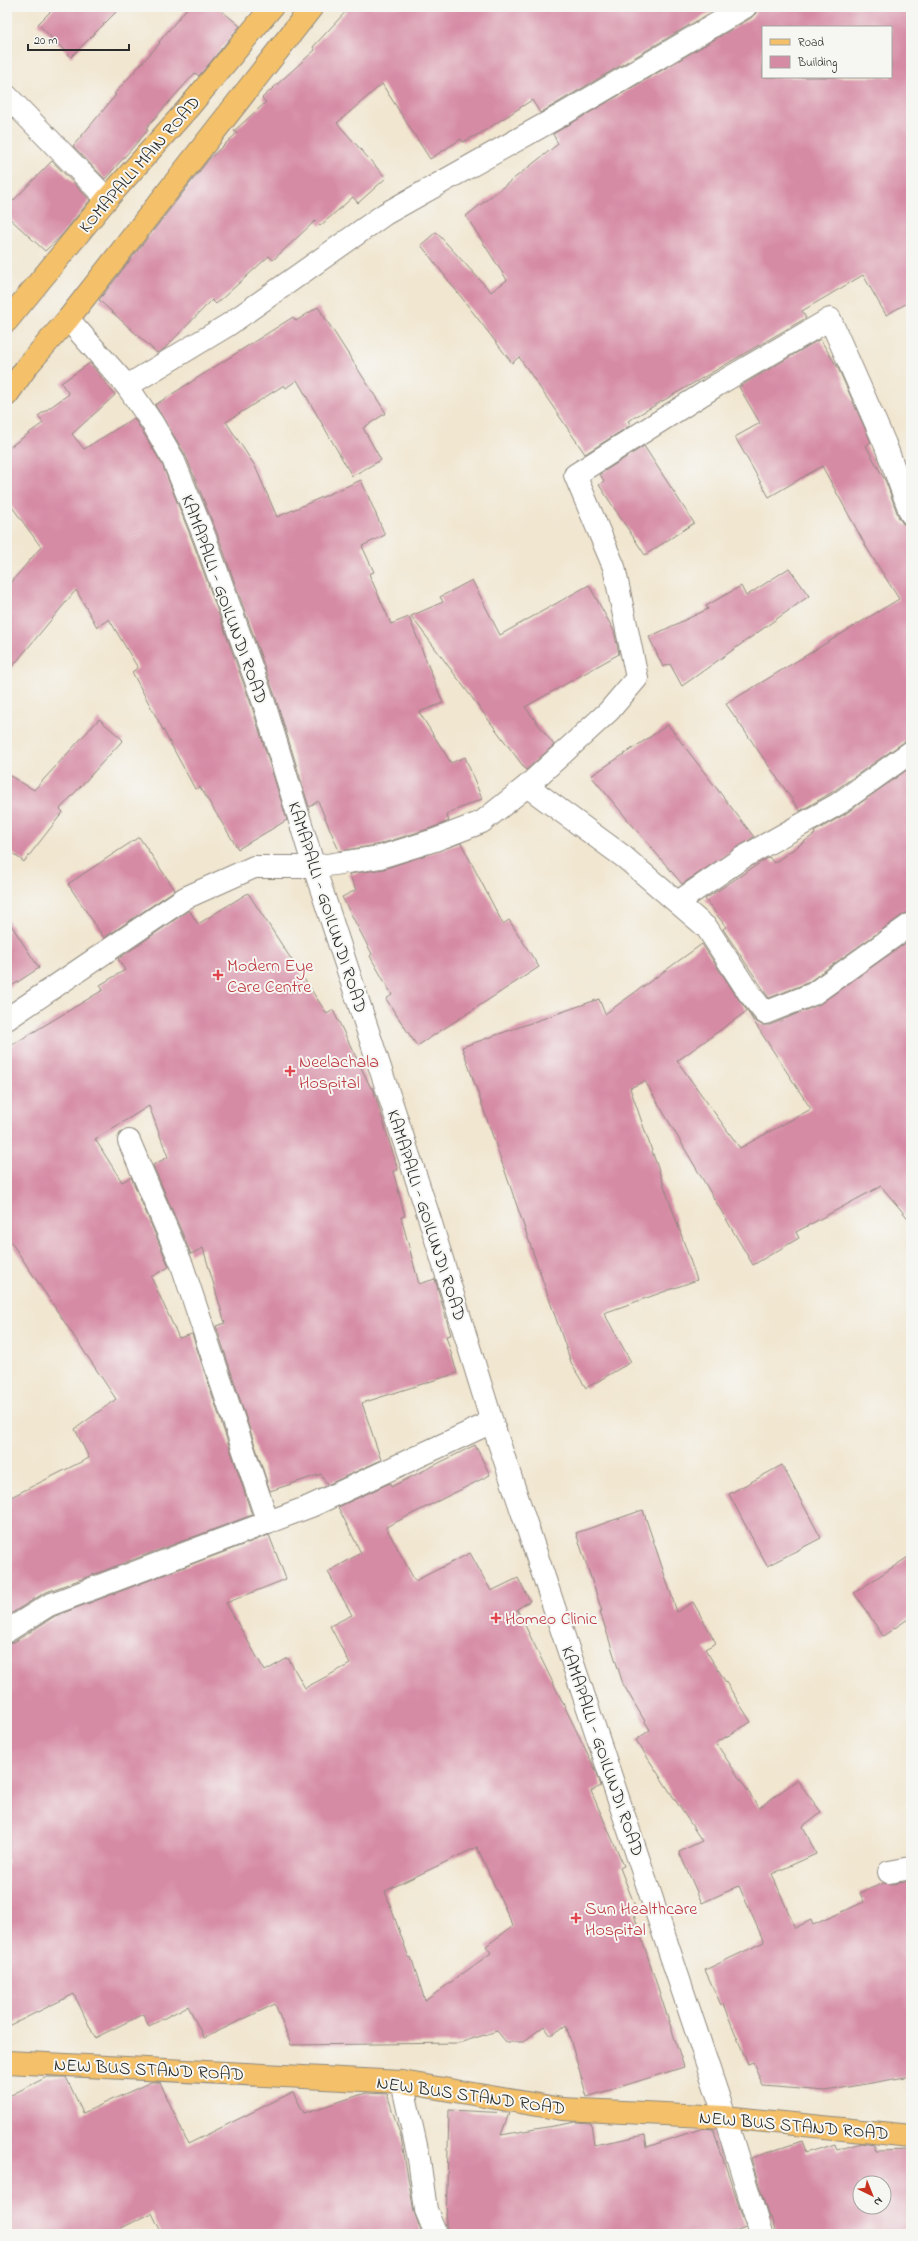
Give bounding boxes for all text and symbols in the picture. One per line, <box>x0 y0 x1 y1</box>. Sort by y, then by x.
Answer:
scale bar <box>28 26 129 52</box>
legend <box>762 26 892 78</box>
text: 20 m <box>34 32 57 50</box>
text: Road <box>798 34 824 52</box>
text: Building <box>797 54 837 73</box>
street label: KOMAPALLI MAIN ROAD <box>74 91 207 240</box>
street label: KAMAPALLI - GOILUNDI ROAD <box>173 492 273 708</box>
street label: KAMAPALLI - GOILUNDI ROAD <box>280 799 373 1017</box>
place label: Modern Eye Care Centre <box>227 954 314 1001</box>
marker: Modern Eye Care Centre <box>212 969 224 981</box>
place label: Neelachala Hospital <box>299 1050 379 1097</box>
marker: Neelachala Hospital <box>284 1065 296 1077</box>
street label: KAMAPALLI - GOILUNDI ROAD <box>379 1107 472 1325</box>
place label: Homeo Clinic <box>505 1607 597 1633</box>
marker: Homeo Clinic <box>490 1612 502 1624</box>
street label: KAMAPALLI - GOILUNDI ROAD <box>553 1643 649 1860</box>
place label: Sun Healthcare Hospital <box>585 1897 698 1944</box>
marker: Sun Healthcare Hospital <box>570 1912 582 1924</box>
street label: NEW BUS STAND ROAD <box>53 2053 245 2089</box>
street label: NEW BUS STAND ROAD <box>375 2071 567 2123</box>
street label: NEW BUS STAND ROAD <box>698 2106 890 2148</box>
north arrow <box>852 2175 892 2215</box>
text: N <box>870 2193 886 2210</box>

